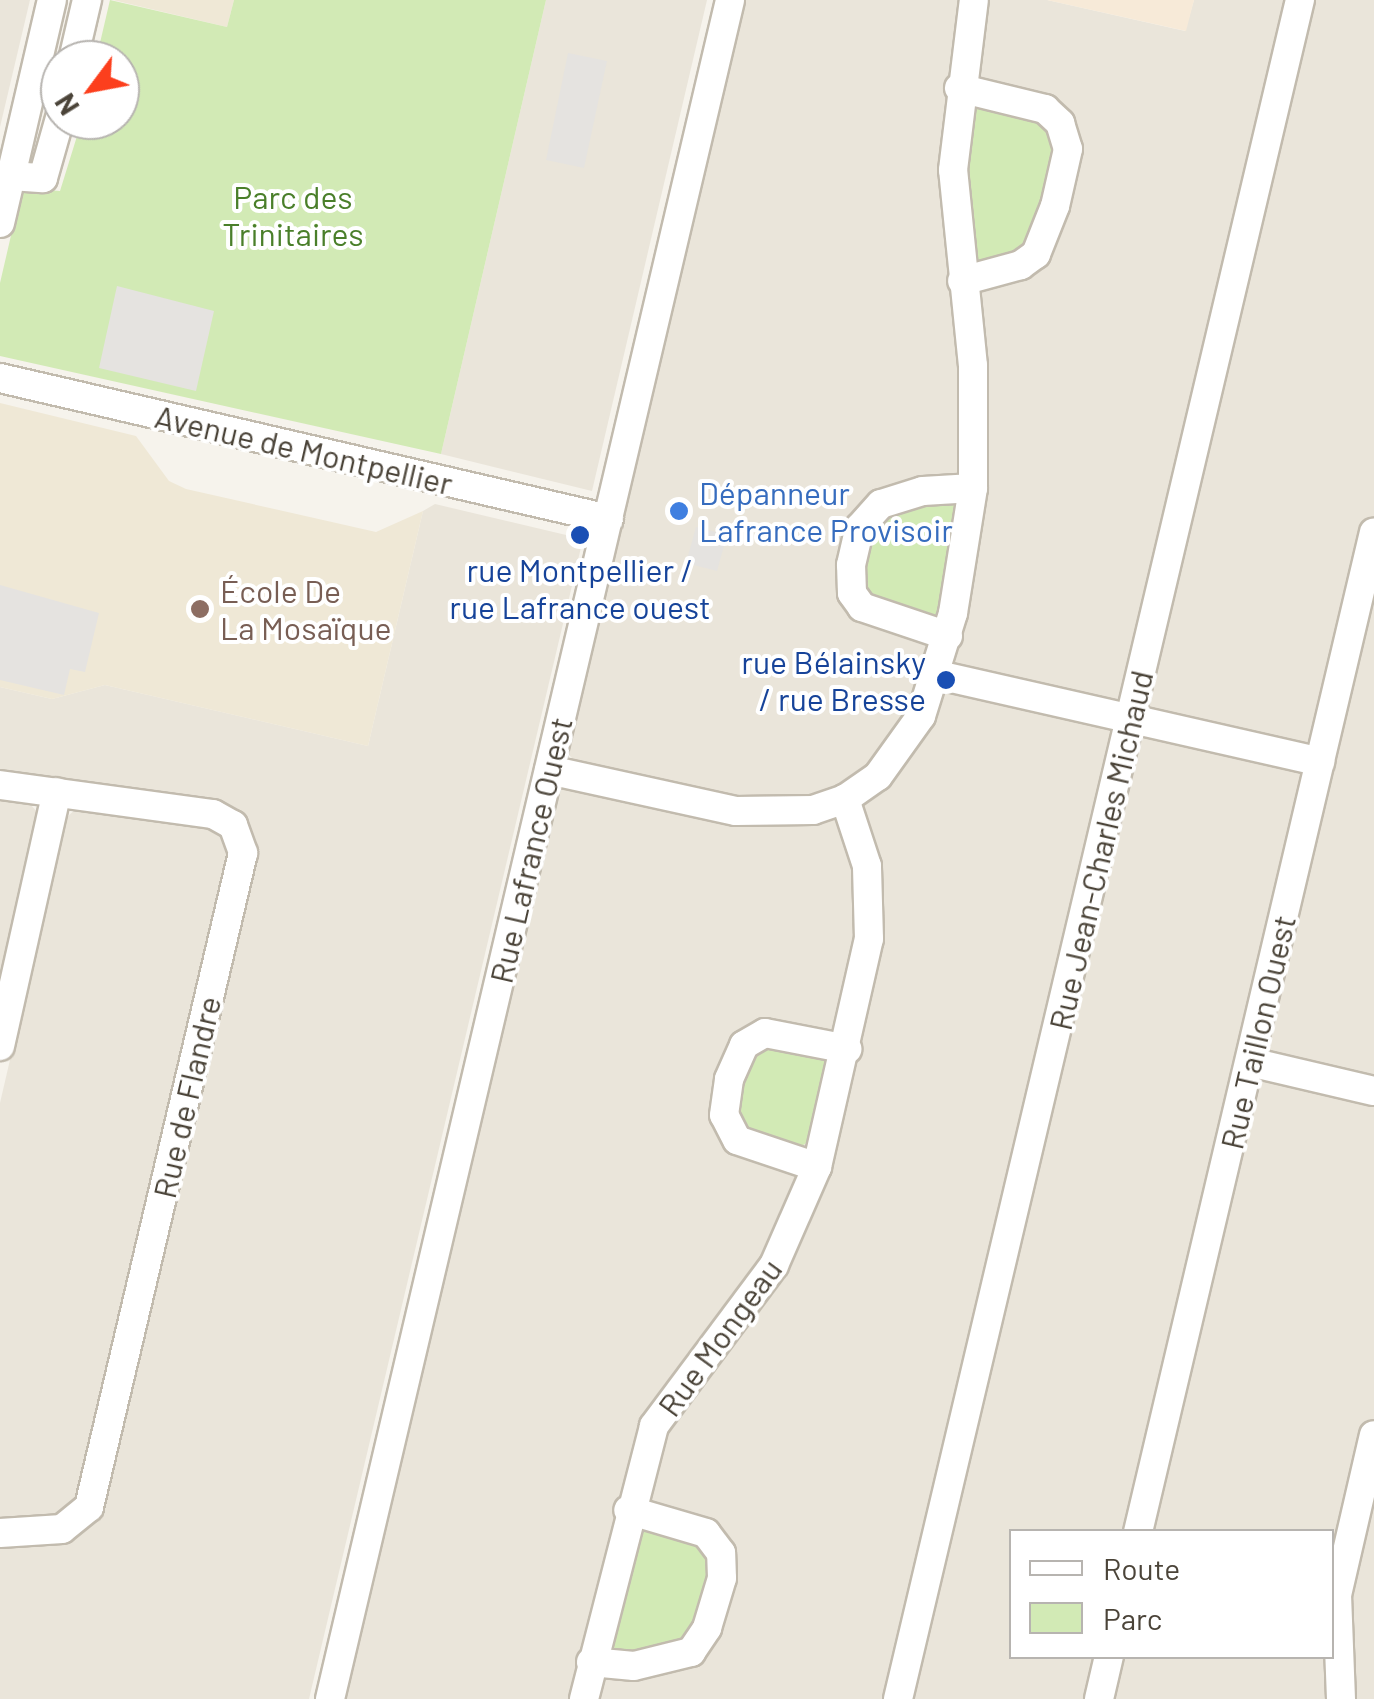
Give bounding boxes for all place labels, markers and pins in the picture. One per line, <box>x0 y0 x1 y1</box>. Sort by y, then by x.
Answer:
place label: Dépanneur Lafrance Provisoir <box>699 474 953 549</box>
marker: Dépanneur Lafrance Provisoir <box>668 500 690 522</box>
marker: rue Montpellier / rue Lafrance ouest <box>569 524 591 546</box>
place label: rue Montpellier / rue Lafrance ouest <box>449 551 711 626</box>
place label: École De La Mosaïque <box>220 572 392 647</box>
marker: École De La Mosaïque <box>189 598 211 620</box>
place label: rue Bélainsky / rue Bresse <box>741 643 926 718</box>
marker: rue Bélainsky / rue Bresse <box>935 669 957 691</box>

